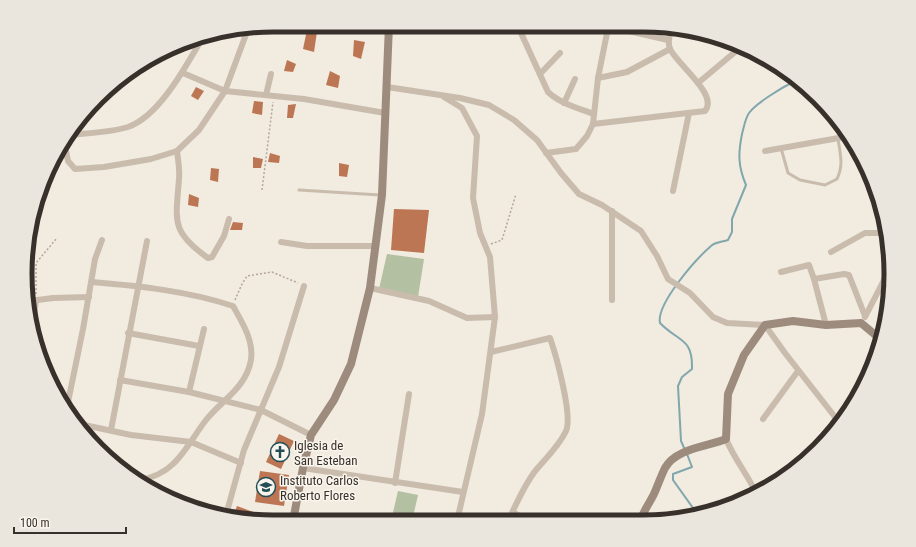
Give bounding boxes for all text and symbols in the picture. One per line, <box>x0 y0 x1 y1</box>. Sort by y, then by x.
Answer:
place label: Iglesia de San Esteban <box>294 438 358 468</box>
church icon: Iglesia de San Esteban <box>269 441 291 463</box>
place label: Instituto Carlos Roberto Flores <box>280 473 359 503</box>
school or university icon: Instituto Carlos Roberto Flores <box>255 476 277 498</box>
scale bar <box>14 509 126 535</box>
text: 100 m <box>20 516 50 530</box>

